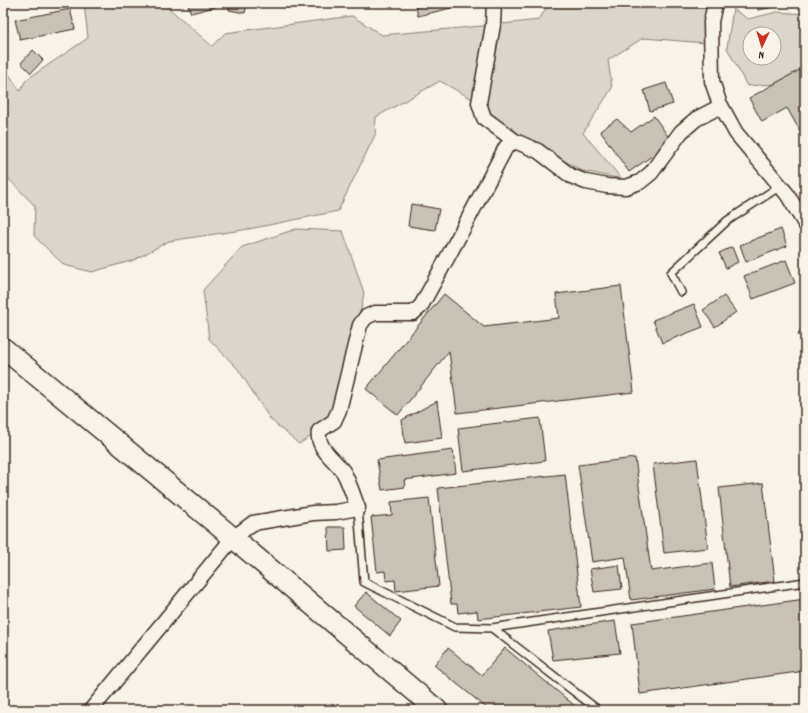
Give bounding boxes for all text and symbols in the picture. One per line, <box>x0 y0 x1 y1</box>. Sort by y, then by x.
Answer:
north arrow <box>742 26 782 66</box>
text: N <box>758 46 765 62</box>

